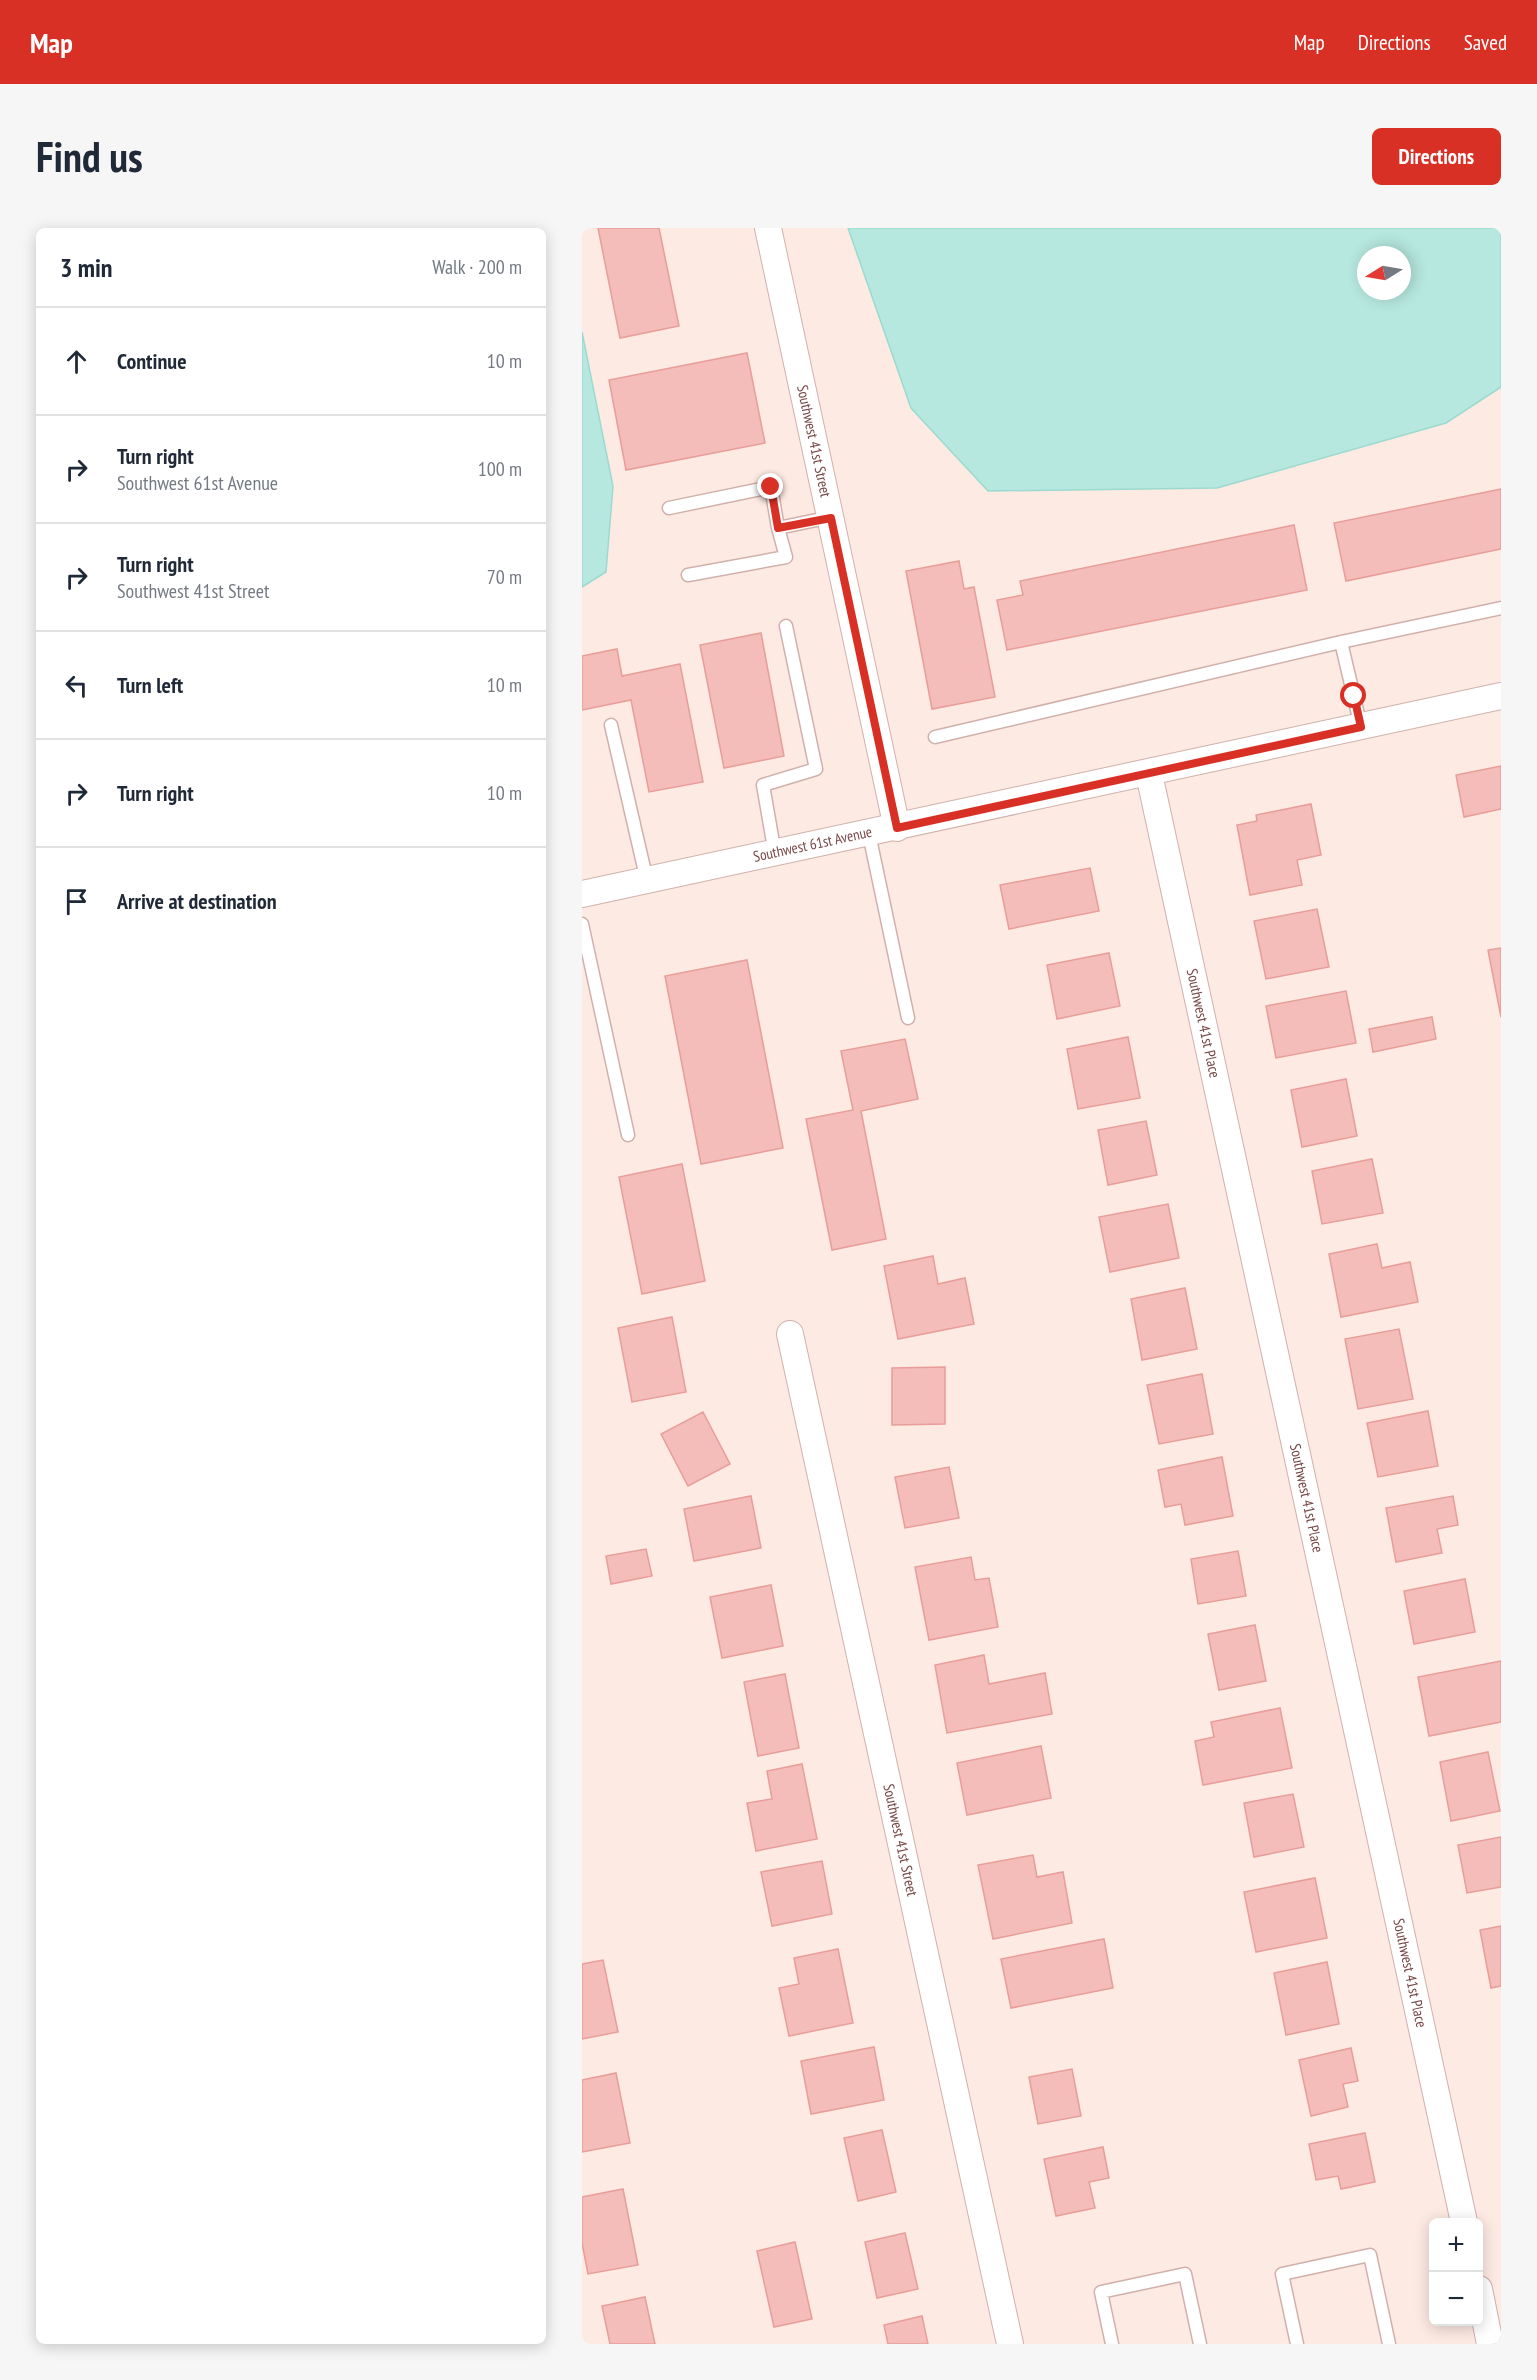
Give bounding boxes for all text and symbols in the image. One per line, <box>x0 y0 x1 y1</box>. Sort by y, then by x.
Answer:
text: Map <box>30 24 73 61</box>
text: Map <box>1294 29 1325 56</box>
text: Directions <box>1358 29 1431 56</box>
text: Saved <box>1464 29 1507 56</box>
button: Directions <box>1372 128 1501 185</box>
text: Find us <box>36 129 143 184</box>
north arrow <box>1357 246 1411 300</box>
text: 3 min <box>60 251 113 284</box>
text: Walk · 200 m <box>432 254 522 280</box>
icon: ahead <box>60 345 93 378</box>
text: Continue <box>117 347 187 375</box>
text: 10 m <box>487 348 522 374</box>
street label: Southwest 41st Street <box>793 383 836 499</box>
text: Turn right <box>117 442 194 470</box>
icon: right <box>60 453 93 486</box>
text: 100 m <box>478 456 522 482</box>
text: Southwest 61st Avenue <box>117 470 278 496</box>
route end <box>757 473 783 499</box>
text: Turn right <box>117 550 194 578</box>
icon: right <box>60 561 93 594</box>
text: 70 m <box>487 564 522 590</box>
text: Southwest 41st Street <box>117 578 269 604</box>
icon: left <box>60 669 93 702</box>
text: Turn left <box>117 671 183 699</box>
text: 10 m <box>487 672 522 698</box>
route start <box>1340 682 1366 708</box>
icon: right <box>60 777 93 810</box>
text: Turn right <box>117 779 194 807</box>
text: 10 m <box>487 780 522 806</box>
street label: Southwest 61st Avenue <box>751 822 874 866</box>
icon: arrive <box>60 885 93 918</box>
text: Arrive at destination <box>117 887 277 915</box>
street label: Southwest 41st Place <box>1183 967 1225 1079</box>
street label: Southwest 41st Place <box>1286 1442 1328 1554</box>
street label: Southwest 41st Street <box>879 1782 922 1898</box>
street label: Southwest 41st Place <box>1389 1917 1431 2029</box>
map controls <box>1429 2218 1483 2326</box>
button: + <box>1429 2218 1483 2272</box>
button: − <box>1429 2272 1483 2326</box>

